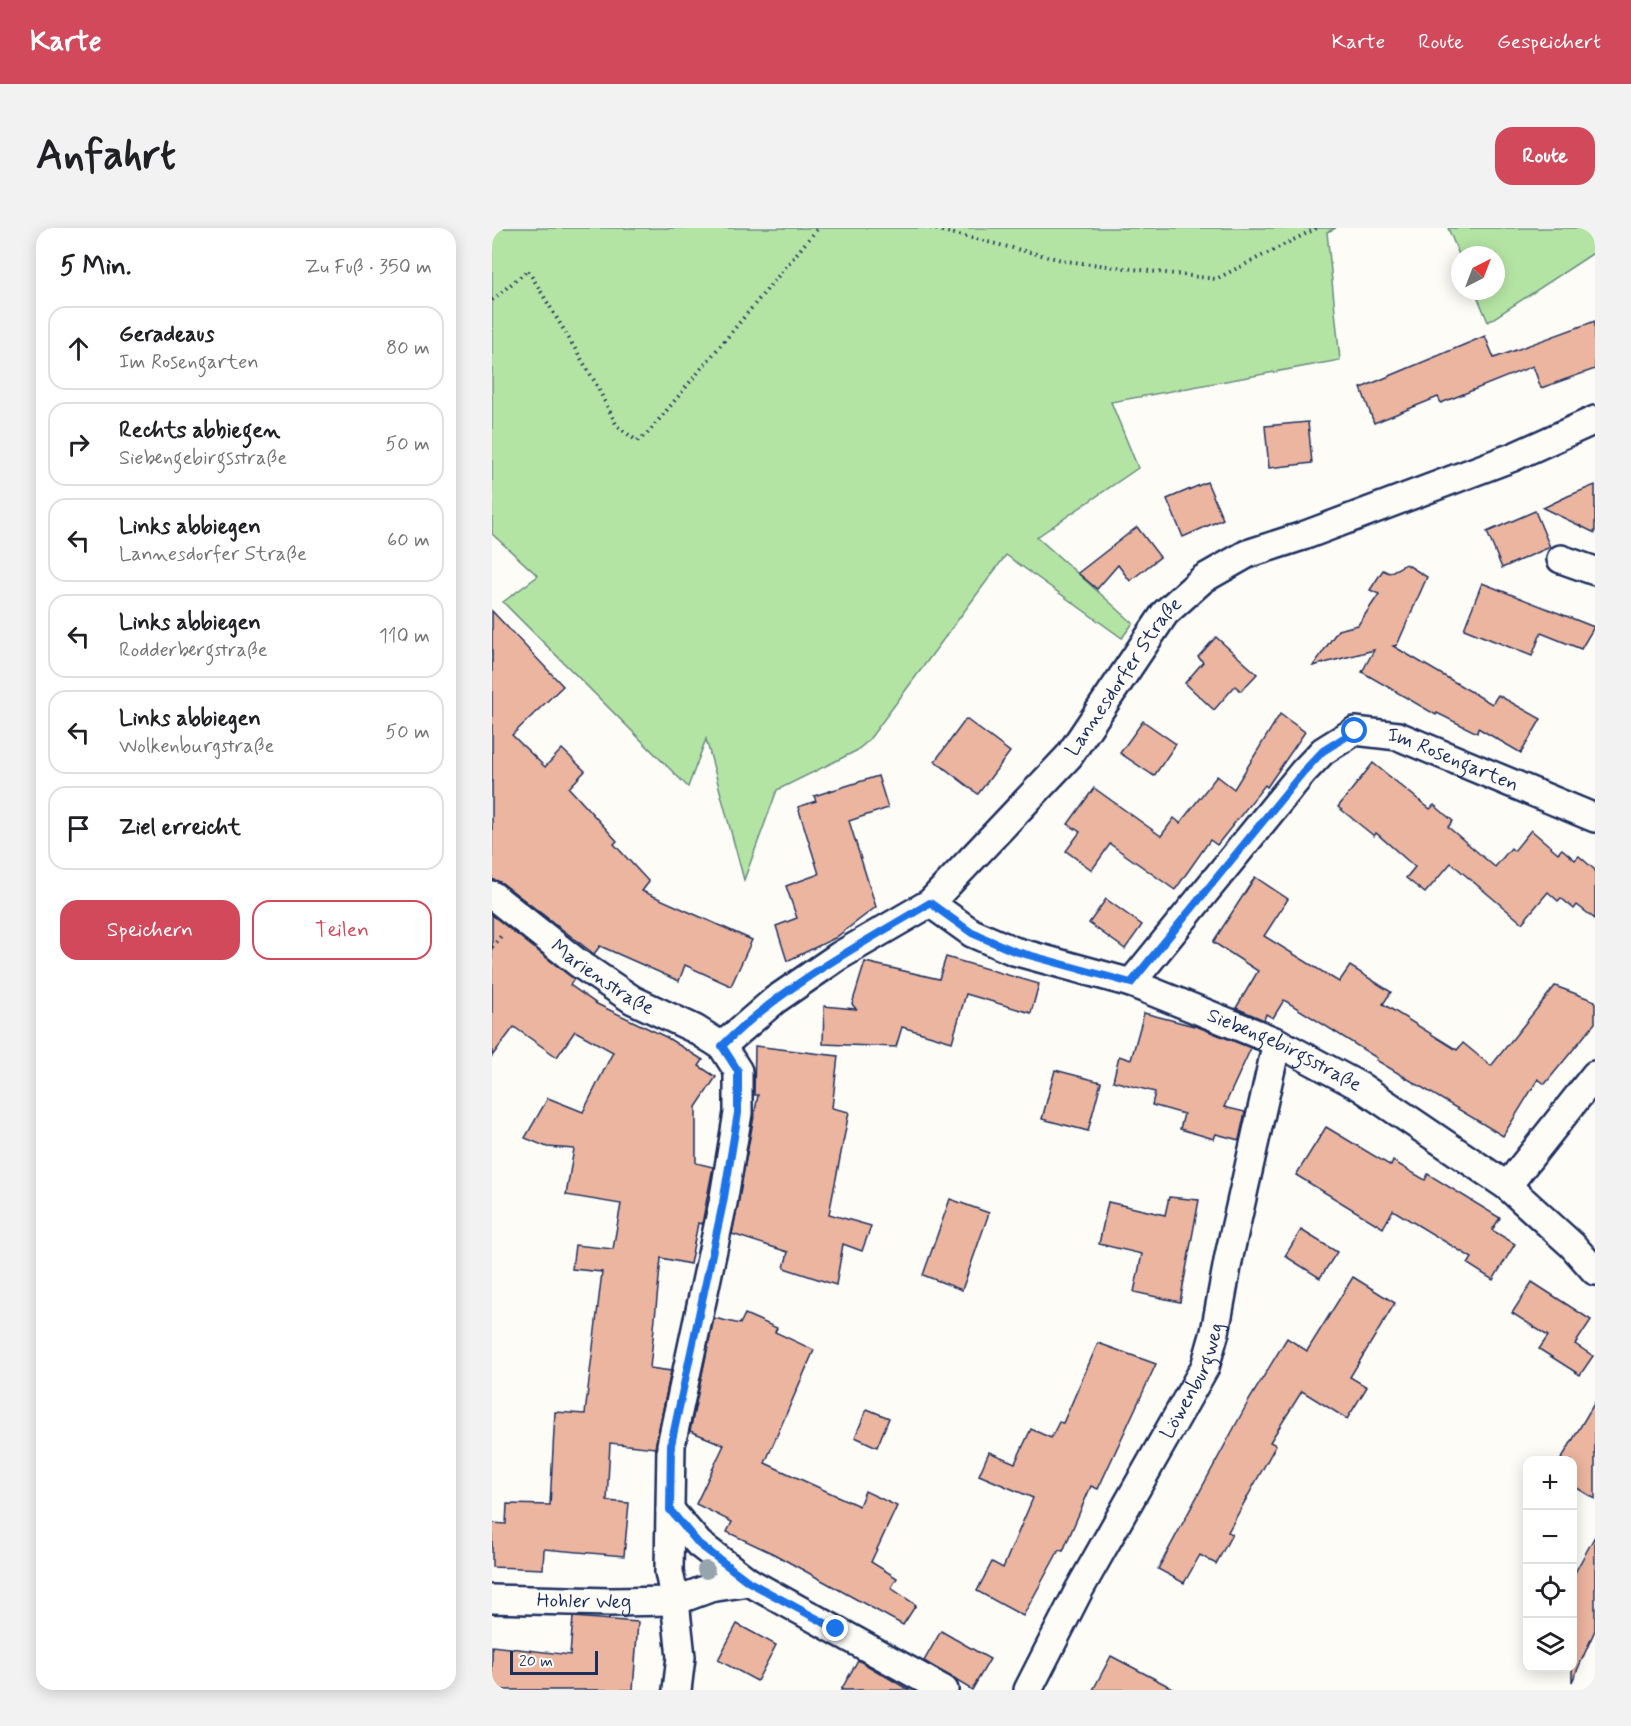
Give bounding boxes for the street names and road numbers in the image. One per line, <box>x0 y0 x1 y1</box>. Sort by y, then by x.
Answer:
street label: Lannesdorfer Straße <box>1059 591 1188 761</box>
street label: Im Rosengarten <box>1386 721 1523 798</box>
street label: Marienstraße <box>545 933 659 1021</box>
street label: Siebengebirgsstraße <box>1203 1002 1366 1098</box>
street label: Löwenburgweg <box>1154 1321 1230 1444</box>
street label: Hohler Weg <box>536 1587 632 1616</box>

